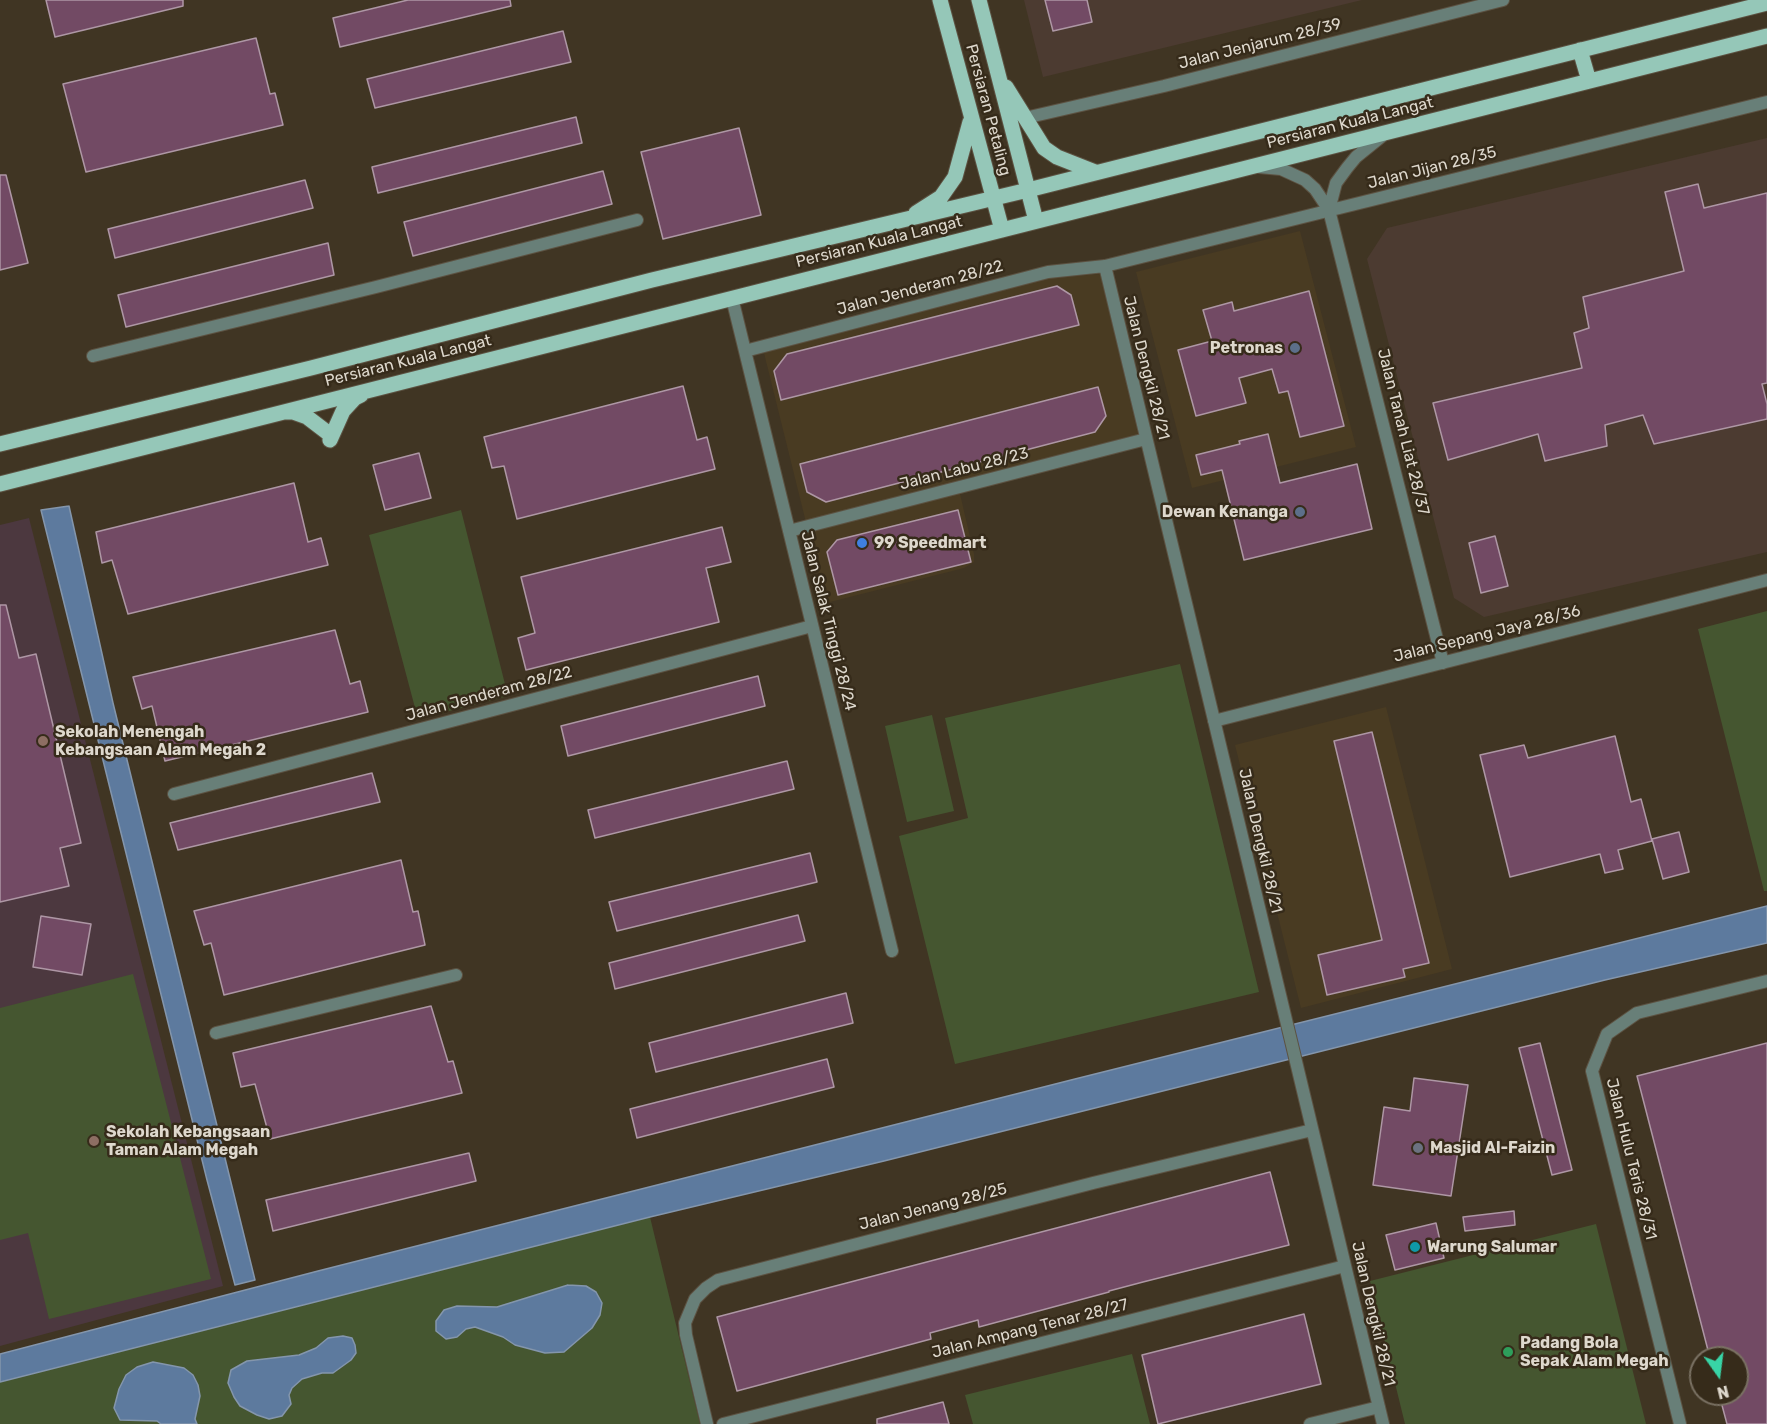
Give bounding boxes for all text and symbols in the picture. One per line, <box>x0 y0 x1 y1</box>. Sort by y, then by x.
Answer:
street label: Jalan Jenjarum 28/39 <box>1177 14 1343 74</box>
street label: Persiaran Petaling <box>961 42 1015 178</box>
street label: Persiaran Kuala Langat <box>1265 93 1435 153</box>
street label: Jalan Jijan 28/35 <box>1366 143 1498 193</box>
street label: Persiaran Kuala Langat <box>794 212 964 272</box>
street label: Jalan Jenderam 28/22 <box>835 257 1005 319</box>
street label: Jalan Dengkil 28/21 <box>1119 294 1173 442</box>
street label: Persiaran Kuala Langat <box>323 331 493 391</box>
place label: Petronas <box>1210 338 1283 358</box>
marker: Petronas <box>1288 341 1302 355</box>
street label: Jalan Tanah Liat 28/37 <box>1373 347 1433 517</box>
street label: Jalan Labu 28/23 <box>898 444 1030 494</box>
place label: Dewan Kenanga <box>1162 502 1288 522</box>
marker: Dewan Kenanga <box>1293 505 1307 519</box>
street label: Jalan Salak Tinggi 28/24 <box>796 529 860 713</box>
place label: 99 Speedmart <box>874 533 987 553</box>
marker: 99 Speedmart <box>855 536 869 550</box>
street label: Jalan Sepang Jaya 28/36 <box>1391 601 1583 667</box>
street label: Jalan Jenderam 28/22 <box>404 663 574 725</box>
place label: Sekolah Menengah Kebangsaan Alam Megah 2 <box>55 722 266 760</box>
marker: Sekolah Menengah Kebangsaan Alam Megah 2 <box>36 734 50 748</box>
street label: Jalan Dengkil 28/21 <box>1234 767 1286 915</box>
street label: Jalan Hulu Teris 28/31 <box>1602 1076 1660 1242</box>
place label: Sekolah Kebangsaan Taman Alam Megah <box>106 1122 270 1160</box>
marker: Sekolah Kebangsaan Taman Alam Megah <box>87 1134 101 1148</box>
place label: Masjid Al-Faizin <box>1430 1138 1555 1158</box>
marker: Masjid Al-Faizin <box>1411 1141 1425 1155</box>
street label: Jalan Jenang 28/25 <box>857 1179 1009 1235</box>
place label: Warung Salumar <box>1427 1237 1557 1257</box>
street label: Jalan Dengkil 28/21 <box>1347 1240 1399 1388</box>
marker: Warung Salumar <box>1408 1240 1422 1254</box>
street label: Jalan Ampang Tenar 28/27 <box>930 1295 1130 1363</box>
place label: Padang Bola Sepak Alam Megah <box>1520 1333 1669 1371</box>
marker: Padang Bola Sepak Alam Megah <box>1501 1345 1515 1359</box>
north arrow <box>1689 1346 1749 1406</box>
text: N <box>1715 1381 1731 1403</box>

